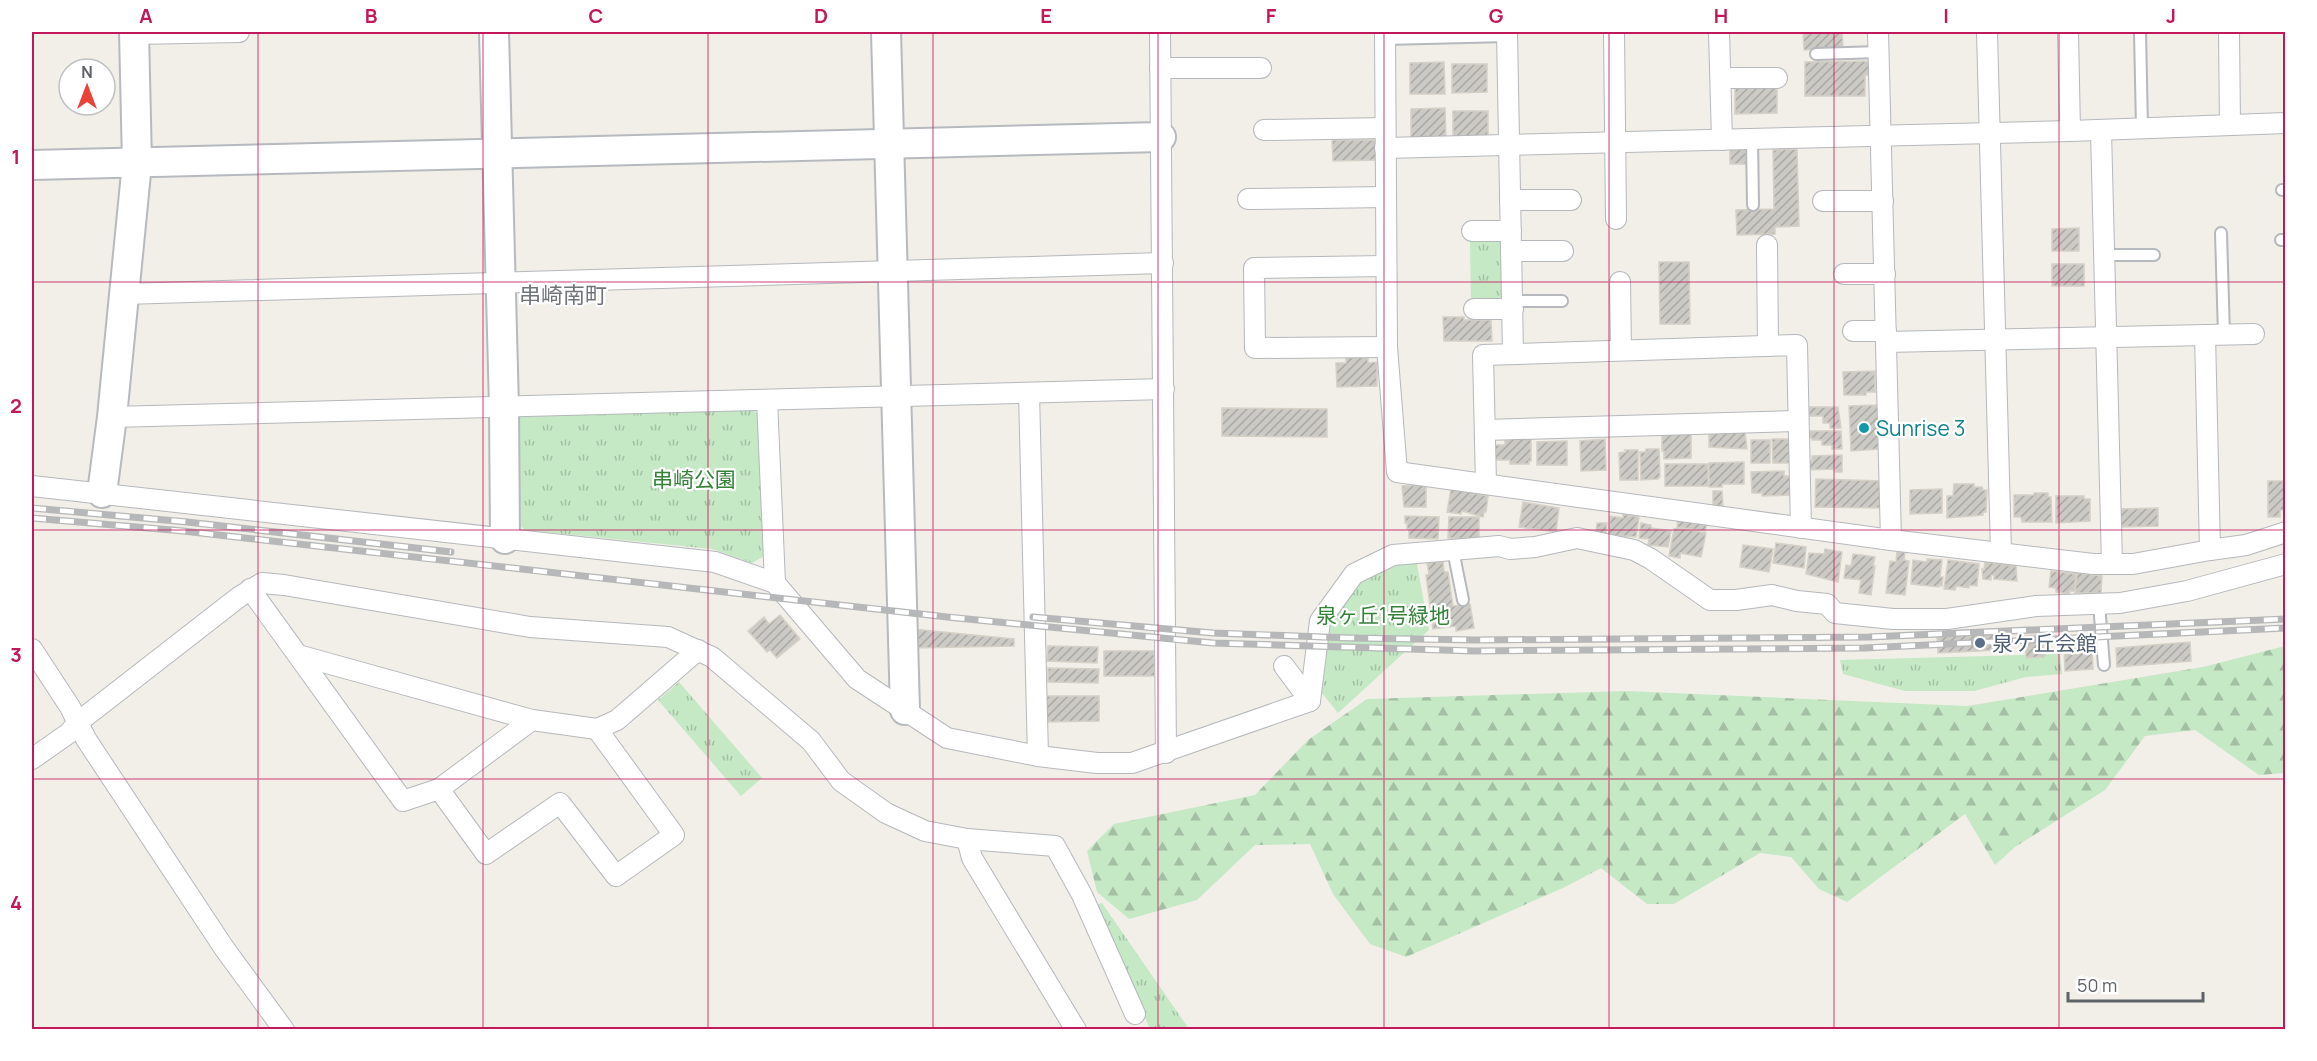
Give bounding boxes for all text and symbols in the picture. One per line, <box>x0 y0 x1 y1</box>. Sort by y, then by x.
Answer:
text: A <box>139 2 153 29</box>
text: B <box>365 2 378 29</box>
text: C <box>589 2 603 29</box>
text: D <box>814 2 828 29</box>
text: E <box>1040 2 1052 29</box>
text: F <box>1266 2 1277 29</box>
text: G <box>1489 2 1504 29</box>
text: H <box>1714 2 1728 29</box>
text: I <box>1943 2 1949 29</box>
text: J <box>2166 2 2176 29</box>
north arrow <box>57 57 117 117</box>
text: N <box>81 61 93 83</box>
text: 1 <box>12 143 20 170</box>
district label: 串崎南町 <box>519 280 607 310</box>
text: 2 <box>10 392 22 419</box>
place label: Sunrise 3 <box>1876 414 1965 442</box>
marker: Sunrise 3 <box>1857 421 1871 435</box>
park label: 串崎公園 <box>652 465 736 493</box>
park label: 泉ヶ丘1号緑地 <box>1316 601 1450 629</box>
place label: 泉ケ丘会館 <box>1992 629 2097 657</box>
marker: 泉ケ丘会館 <box>1973 636 1987 650</box>
text: 3 <box>10 641 22 668</box>
text: 4 <box>10 889 22 916</box>
scale bar <box>2068 965 2203 1003</box>
text: 50 m <box>2077 973 2117 997</box>

